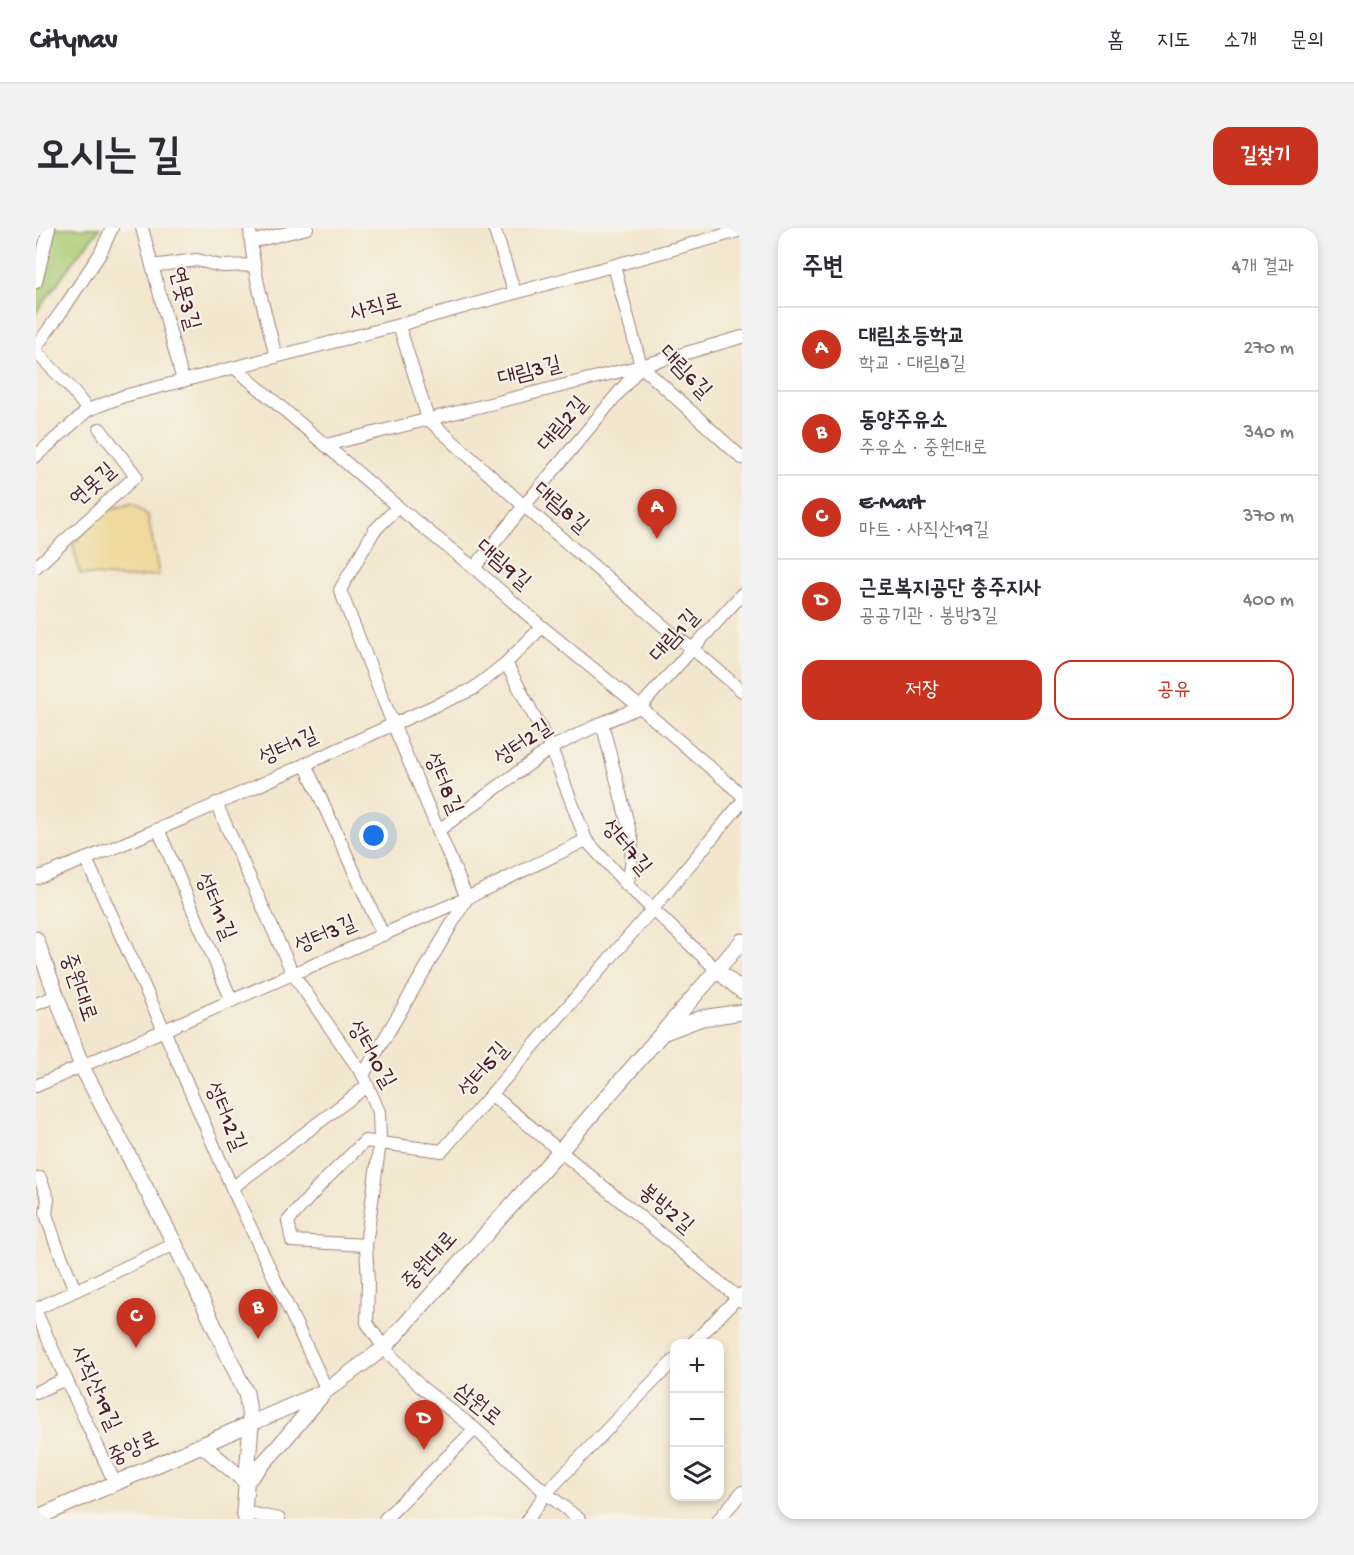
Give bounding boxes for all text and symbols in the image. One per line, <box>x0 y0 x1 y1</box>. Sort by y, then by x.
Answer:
text: Citynav <box>30 25 118 58</box>
text: 홈 <box>1107 30 1124 55</box>
text: 지도 <box>1157 30 1190 55</box>
text: 소개 <box>1223 30 1257 55</box>
text: 문의 <box>1290 30 1324 55</box>
button: 길찾기 <box>1213 127 1318 185</box>
text: 오시는 길 <box>36 135 181 184</box>
text: 주변 <box>802 254 844 285</box>
text: 4개 결과 <box>1232 257 1294 280</box>
street label: 연못3길 <box>162 264 204 334</box>
street label: 사직로 <box>347 290 405 328</box>
text: 대림초등학교 <box>859 325 965 351</box>
text: A <box>816 338 827 361</box>
text: 270 m <box>1244 338 1294 361</box>
street label: 대림6길 <box>652 341 716 405</box>
street label: 대림3길 <box>496 353 565 393</box>
text: 학교 · 대림8길 <box>859 354 966 377</box>
street label: 대림2길 <box>534 392 595 458</box>
text: 동양주유소 <box>859 409 948 435</box>
text: B <box>816 422 827 445</box>
text: 340 m <box>1244 422 1294 445</box>
text: 주유소 · 중원대로 <box>859 438 987 461</box>
street label: 연못길 <box>66 458 123 513</box>
street label: 대림8길 <box>527 478 593 540</box>
pin: A <box>638 490 676 539</box>
text: E-Mart <box>859 491 924 517</box>
text: C <box>816 506 827 529</box>
text: 370 m <box>1243 506 1294 529</box>
text: 마트 · 사직산19길 <box>859 520 989 543</box>
street label: 대림9길 <box>469 535 535 597</box>
text: 근로복지공단 충주지사 <box>859 577 1041 603</box>
text: D <box>815 590 828 613</box>
text: 400 m <box>1243 590 1294 613</box>
street label: 대림1길 <box>646 605 707 669</box>
text: 공공기관 · 봉방3길 <box>859 606 998 629</box>
button: 저장 <box>802 660 1042 720</box>
button: 공유 <box>1054 660 1294 720</box>
street label: 성터2길 <box>490 715 558 773</box>
street label: 성터1길 <box>255 723 323 772</box>
street label: 성터8길 <box>417 749 467 819</box>
street label: 성터7길 <box>594 815 656 881</box>
your location <box>359 821 388 850</box>
street label: 성터11길 <box>188 869 240 945</box>
street label: 성터3길 <box>291 911 361 961</box>
street label: 중원대로 <box>53 950 101 1026</box>
street label: 성터10길 <box>340 1016 400 1094</box>
street label: 성터5길 <box>454 1038 516 1104</box>
street label: 성터12길 <box>198 1078 250 1156</box>
street label: 봉방2길 <box>632 1180 698 1241</box>
street label: 중원대로 <box>398 1227 464 1297</box>
pin: B <box>238 1290 278 1339</box>
pin: C <box>116 1298 156 1348</box>
map controls <box>670 1339 724 1501</box>
button: + <box>670 1339 724 1393</box>
street label: 사직산19길 <box>63 1342 125 1436</box>
street label: 삼원로 <box>448 1379 506 1433</box>
button: − <box>670 1393 724 1447</box>
pin: D <box>404 1400 444 1450</box>
street label: 중앙로 <box>104 1427 164 1473</box>
button: layers <box>670 1447 724 1501</box>

